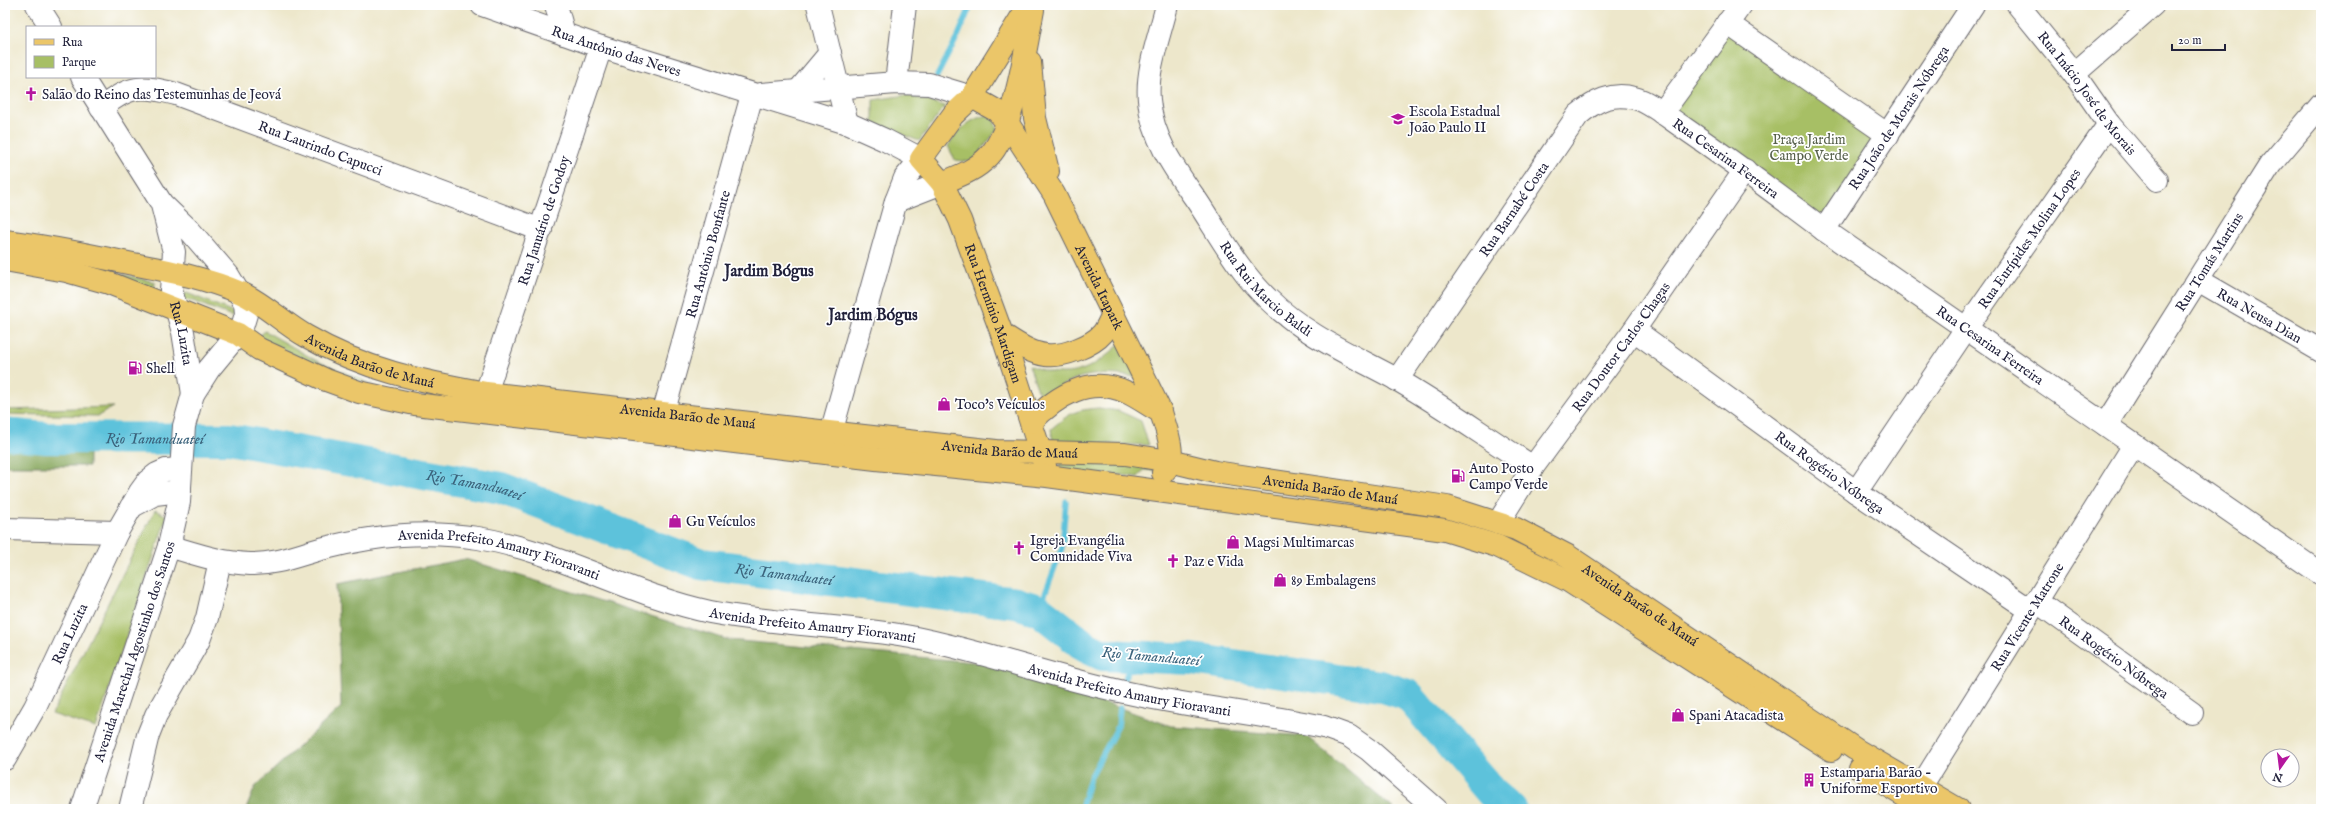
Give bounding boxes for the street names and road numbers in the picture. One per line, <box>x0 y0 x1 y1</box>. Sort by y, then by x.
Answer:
street label: Rua Antônio das Neves <box>549 22 683 81</box>
street label: Rua Inácio José de Morais <box>2033 28 2140 159</box>
street label: Rua João de Morais Nóbrega <box>1845 42 1954 193</box>
street label: Rua Cesarina Ferreira <box>1669 115 1783 203</box>
street label: Rua Laurindo Capucci <box>255 117 385 180</box>
street label: Rua Januário de Godoy <box>514 153 574 288</box>
street label: Rua Barnabé Costa <box>1476 158 1554 261</box>
street label: Rua Eurípides Molina Lopes <box>1974 165 2085 313</box>
street label: Rua Antônio Bonfante <box>682 188 735 320</box>
street label: Rua Tomás Martins <box>2172 209 2248 315</box>
street label: Rua Rui Marcio Baldi <box>1215 238 1315 341</box>
street label: Rua Hermínio Mardigam <box>960 241 1025 386</box>
street label: Avenida Itapark <box>1070 241 1127 333</box>
street label: Rua Doutor Carlos Chagas <box>1569 279 1675 416</box>
street label: Rua Neusa Dian <box>2213 285 2305 348</box>
street label: Rua Luzita <box>165 299 196 367</box>
street label: Rua Cesarina Ferreira <box>1932 302 2048 390</box>
street label: Avenida Barão de Mauá <box>301 329 437 393</box>
street label: Avenida Barão de Mauá <box>618 400 757 434</box>
street label: Rua Rogério Nóbrega <box>1771 428 1888 519</box>
street label: Avenida Barão de Mauá <box>940 437 1079 463</box>
street label: Avenida Barão de Mauá <box>1261 471 1400 510</box>
street label: Avenida Prefeito Amaury Fioravanti <box>396 526 603 585</box>
street label: Avenida Marechal Agostinho dos Santos <box>90 540 180 765</box>
street label: Avenida Barão de Mauá <box>1577 559 1702 651</box>
street label: Rua Vicente Matrone <box>1987 559 2069 675</box>
street label: Rua Luzita <box>48 600 93 667</box>
street label: Avenida Prefeito Amaury Fioravanti <box>707 604 918 648</box>
street label: Rua Rogério Nóbrega <box>2055 612 2172 704</box>
street label: Avenida Prefeito Amaury Fioravanti <box>1024 659 1232 721</box>

